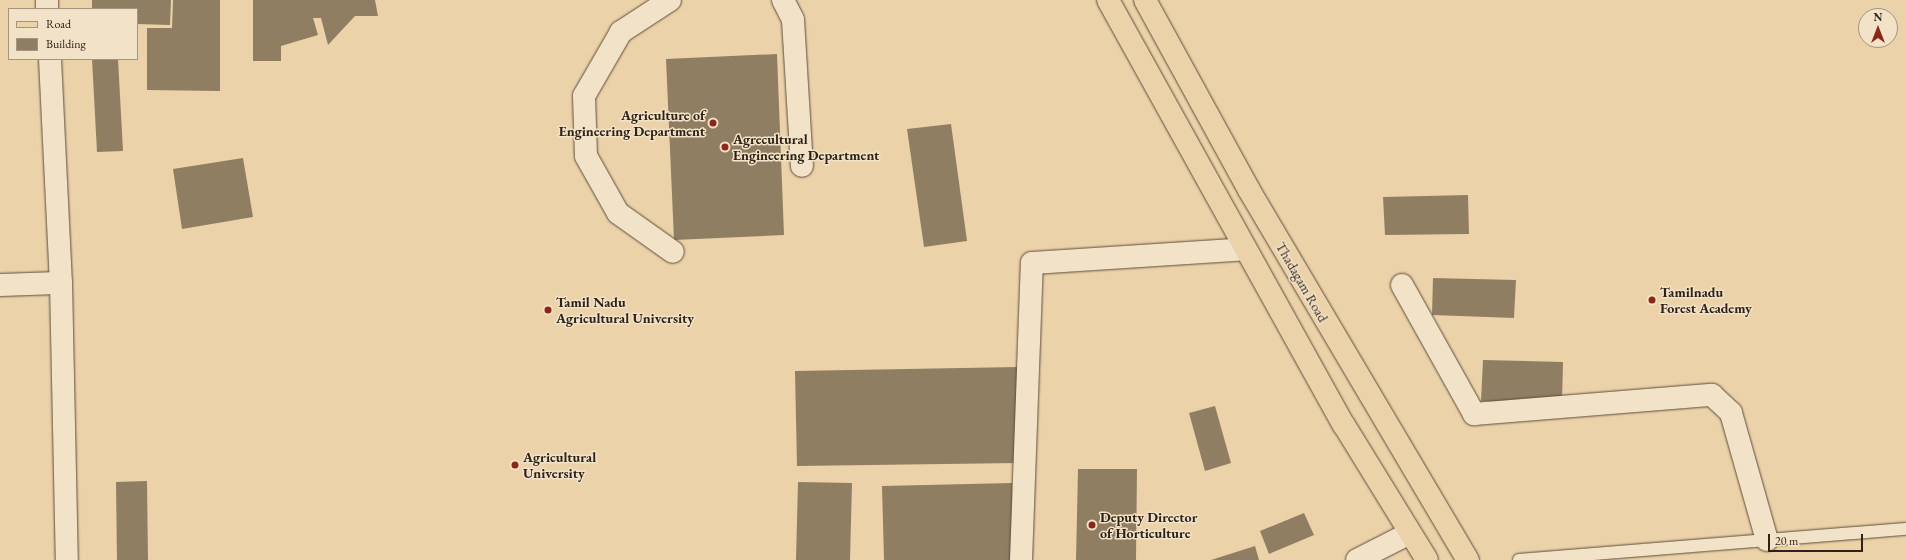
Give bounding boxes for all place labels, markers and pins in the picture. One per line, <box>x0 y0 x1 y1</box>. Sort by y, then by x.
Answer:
place label: Agriculture of Engineering Department <box>559 107 705 140</box>
marker: Agriculture of Engineering Department <box>708 118 718 128</box>
place label: Agrecultural Engineering Department <box>733 131 879 164</box>
marker: Agrecultural Engineering Department <box>720 142 730 152</box>
place label: Tamilnadu Forest Academy <box>1660 284 1752 316</box>
place label: Tamil Nadu Agricultural University <box>556 294 694 326</box>
marker: Tamilnadu Forest Academy <box>1647 295 1657 305</box>
marker: Tamil Nadu Agricultural University <box>543 305 553 315</box>
place label: Agricultural University <box>523 449 596 482</box>
marker: Agricultural University <box>510 460 520 470</box>
place label: Deputy Director of Horticulture <box>1100 509 1197 542</box>
marker: Deputy Director of Horticulture <box>1087 520 1097 530</box>

